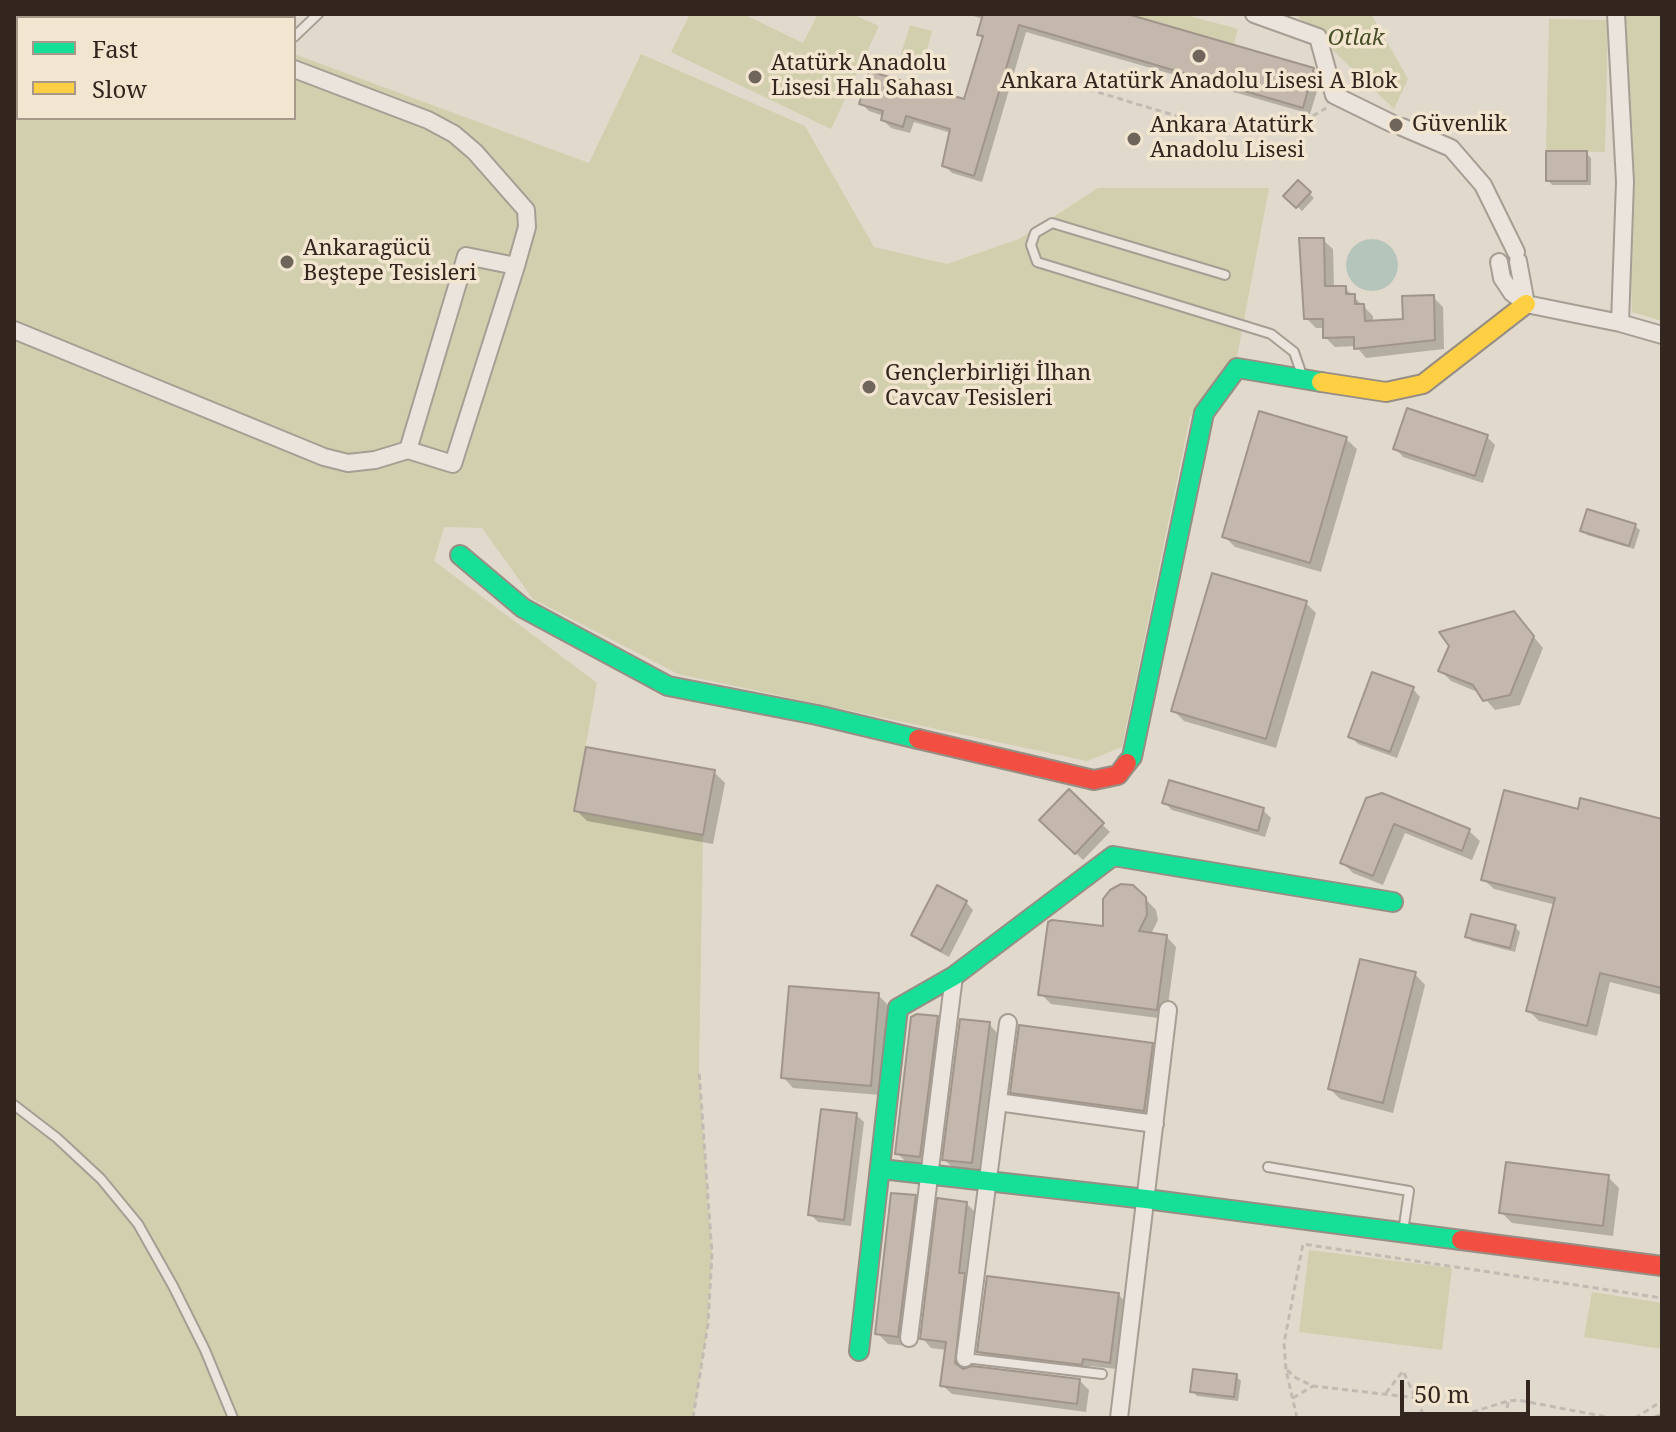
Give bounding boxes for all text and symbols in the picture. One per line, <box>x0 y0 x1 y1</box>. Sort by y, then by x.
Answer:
legend <box>16 16 296 120</box>
park label: Otlak <box>1328 26 1384 52</box>
text: Fast <box>92 32 138 65</box>
marker: Ankara Atatürk Anadolu Lisesi A Blok <box>1190 47 1208 65</box>
place label: Atatürk Anadolu Lisesi Halı Sahası <box>771 51 953 102</box>
marker: Atatürk Anadolu Lisesi Halı Sahası <box>746 68 764 86</box>
place label: Ankara Atatürk Anadolu Lisesi A Blok <box>1000 69 1398 95</box>
text: Slow <box>92 72 147 105</box>
place label: Güvenlik <box>1412 112 1507 138</box>
place label: Ankara Atatürk Anadolu Lisesi <box>1150 113 1314 164</box>
marker: Güvenlik <box>1387 116 1405 134</box>
marker: Ankara Atatürk Anadolu Lisesi <box>1125 130 1143 148</box>
place label: Ankaragücü Beştepe Tesisleri <box>303 236 477 288</box>
marker: Ankaragücü Beştepe Tesisleri <box>278 253 296 271</box>
place label: Gençlerbirliği İlhan Cavcav Tesisleri <box>885 361 1091 412</box>
marker: Gençlerbirliği İlhan Cavcav Tesisleri <box>860 378 878 396</box>
scale bar <box>1404 1364 1534 1414</box>
text: 50 m <box>1414 1377 1470 1410</box>

